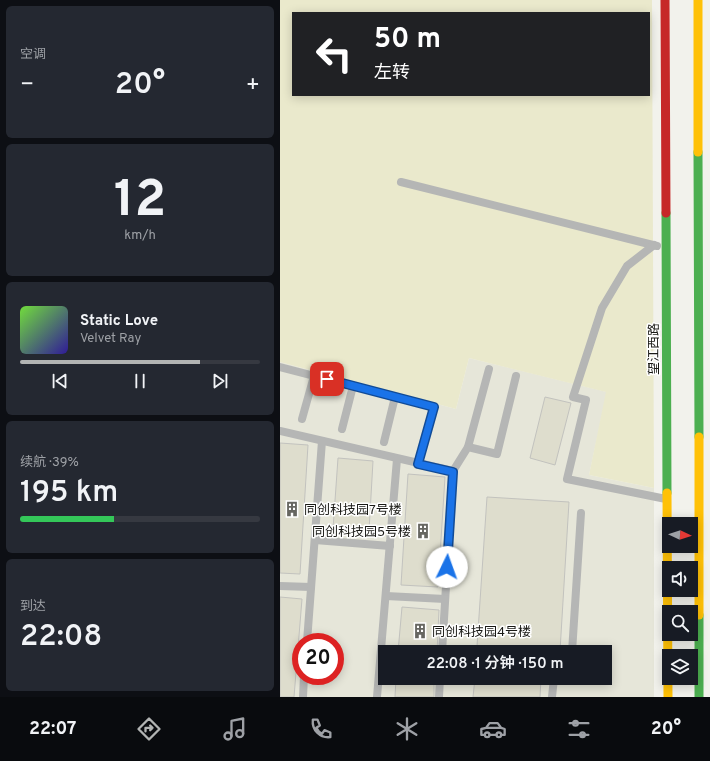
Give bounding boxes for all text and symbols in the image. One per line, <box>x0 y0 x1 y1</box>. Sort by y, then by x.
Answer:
text: 50 m <box>374 22 441 58</box>
icon: left <box>308 28 360 80</box>
text: 空调 <box>20 47 46 63</box>
text: 左转 <box>374 62 410 85</box>
text: 20° <box>115 67 165 104</box>
text: − <box>20 72 34 99</box>
text: + <box>246 72 260 99</box>
text: 12 <box>114 169 166 235</box>
text: km/h <box>124 228 156 244</box>
text: Static Love <box>80 312 158 331</box>
street label: 望江西路 <box>647 323 663 375</box>
text: Velvet Ray <box>80 331 141 347</box>
pin <box>310 362 344 396</box>
icon: arrive <box>316 368 338 390</box>
icon: previous <box>49 370 71 392</box>
icon: pause <box>129 370 151 392</box>
icon: next <box>209 370 231 392</box>
text: 续航 · 39% <box>20 455 79 471</box>
text: 195 km <box>20 475 118 512</box>
building icon: 同创科技园7号楼 <box>283 500 301 518</box>
place label: 同创科技园7号楼 <box>304 502 402 519</box>
north arrow <box>662 517 698 553</box>
map controls <box>662 517 698 685</box>
building icon: 同创科技园5号楼 <box>414 522 432 540</box>
place label: 同创科技园5号楼 <box>312 524 411 541</box>
position arrow <box>426 546 468 588</box>
button: sound <box>662 561 698 597</box>
text: 到达 <box>20 599 46 615</box>
button: search <box>662 605 698 641</box>
text: 22:08 <box>20 619 102 656</box>
building icon: 同创科技园4号楼 <box>411 622 429 640</box>
place label: 同创科技园4号楼 <box>432 624 531 641</box>
speed limit sign: 20 <box>292 633 344 685</box>
button: layers <box>662 649 698 685</box>
text: 22:08 · 1 分钟 · 150 m <box>427 655 563 674</box>
icon: directions <box>135 715 163 743</box>
icon: music <box>221 715 249 743</box>
icon: phone <box>307 715 335 743</box>
icon: climate <box>393 715 421 743</box>
icon: car <box>479 715 507 743</box>
icon: filters <box>565 715 593 743</box>
text: 22:07 <box>29 718 77 741</box>
text: 20° <box>651 718 681 741</box>

